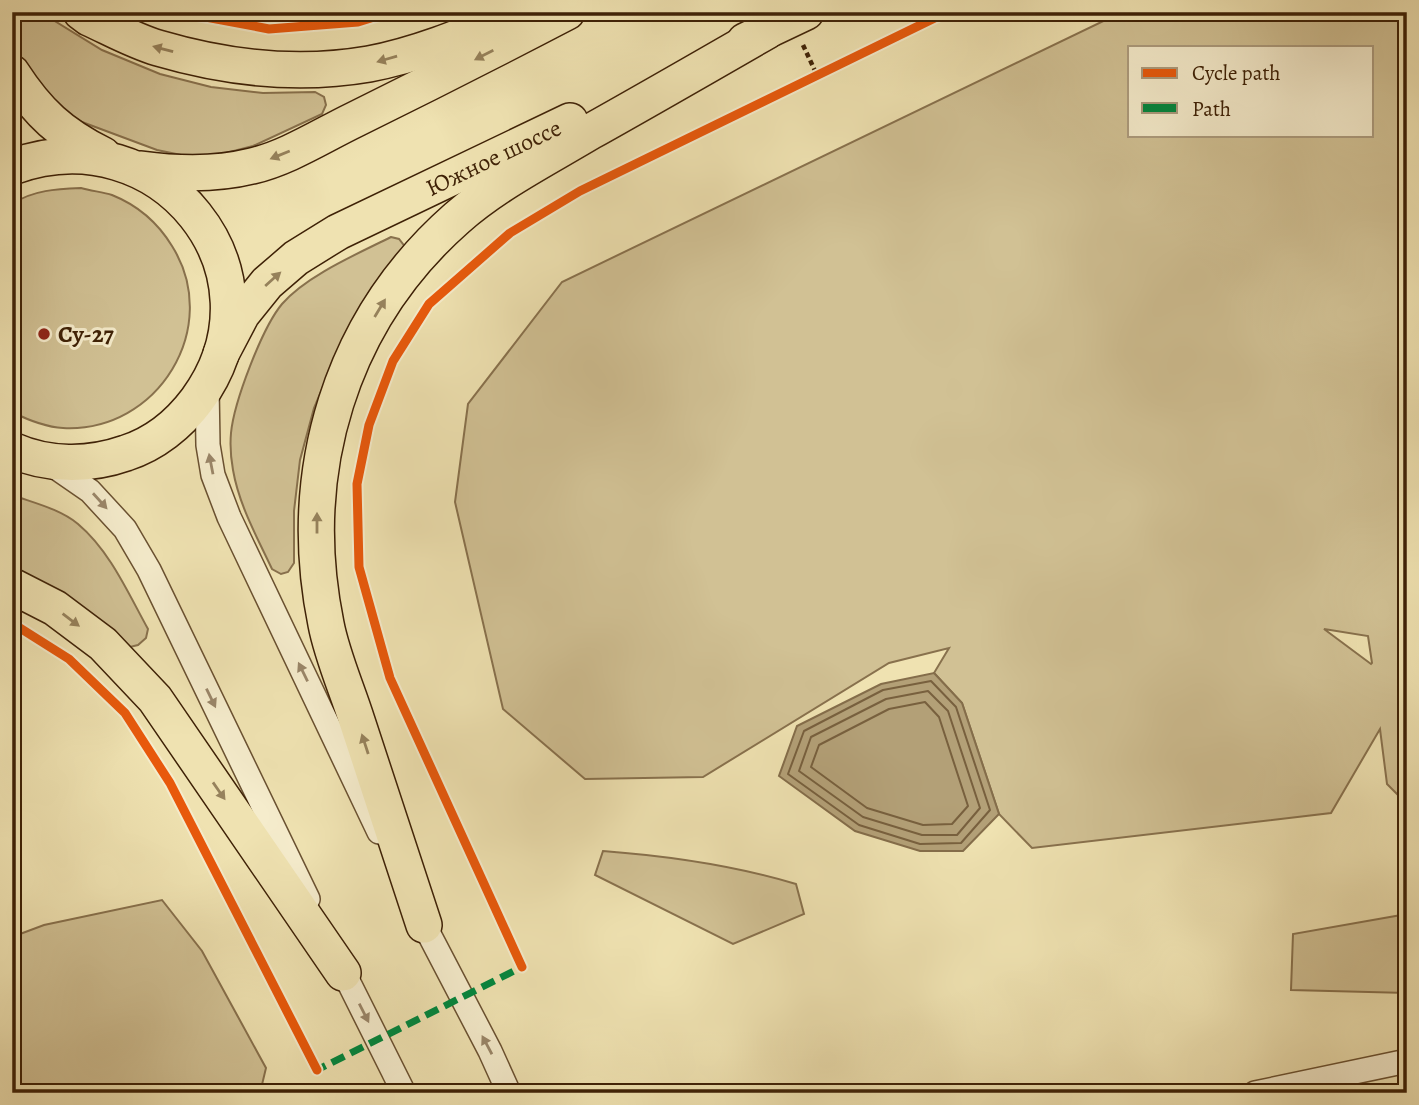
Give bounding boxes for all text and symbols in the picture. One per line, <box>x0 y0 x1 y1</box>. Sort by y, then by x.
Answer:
one-way arrow <box>152 43 174 54</box>
legend <box>1128 46 1374 136</box>
one-way arrow <box>475 49 494 61</box>
one-way arrow <box>376 54 398 65</box>
text: Cycle path <box>1192 59 1281 87</box>
text: Path <box>1192 95 1231 123</box>
street label: Южное шоссе <box>420 112 567 204</box>
one-way arrow <box>270 149 290 161</box>
one-way arrow <box>264 271 281 287</box>
one-way arrow <box>374 299 386 318</box>
place label: Су-27 <box>58 318 114 350</box>
marker: Су-27 <box>36 326 52 342</box>
one-way arrow <box>205 453 216 475</box>
one-way arrow <box>91 492 107 509</box>
one-way arrow <box>311 512 323 534</box>
one-way arrow <box>62 613 80 627</box>
one-way arrow <box>297 662 308 682</box>
one-way arrow <box>205 688 217 708</box>
one-way arrow <box>359 733 369 754</box>
one-way arrow <box>212 782 226 800</box>
one-way arrow <box>358 1003 370 1023</box>
one-way arrow <box>481 1034 493 1054</box>

